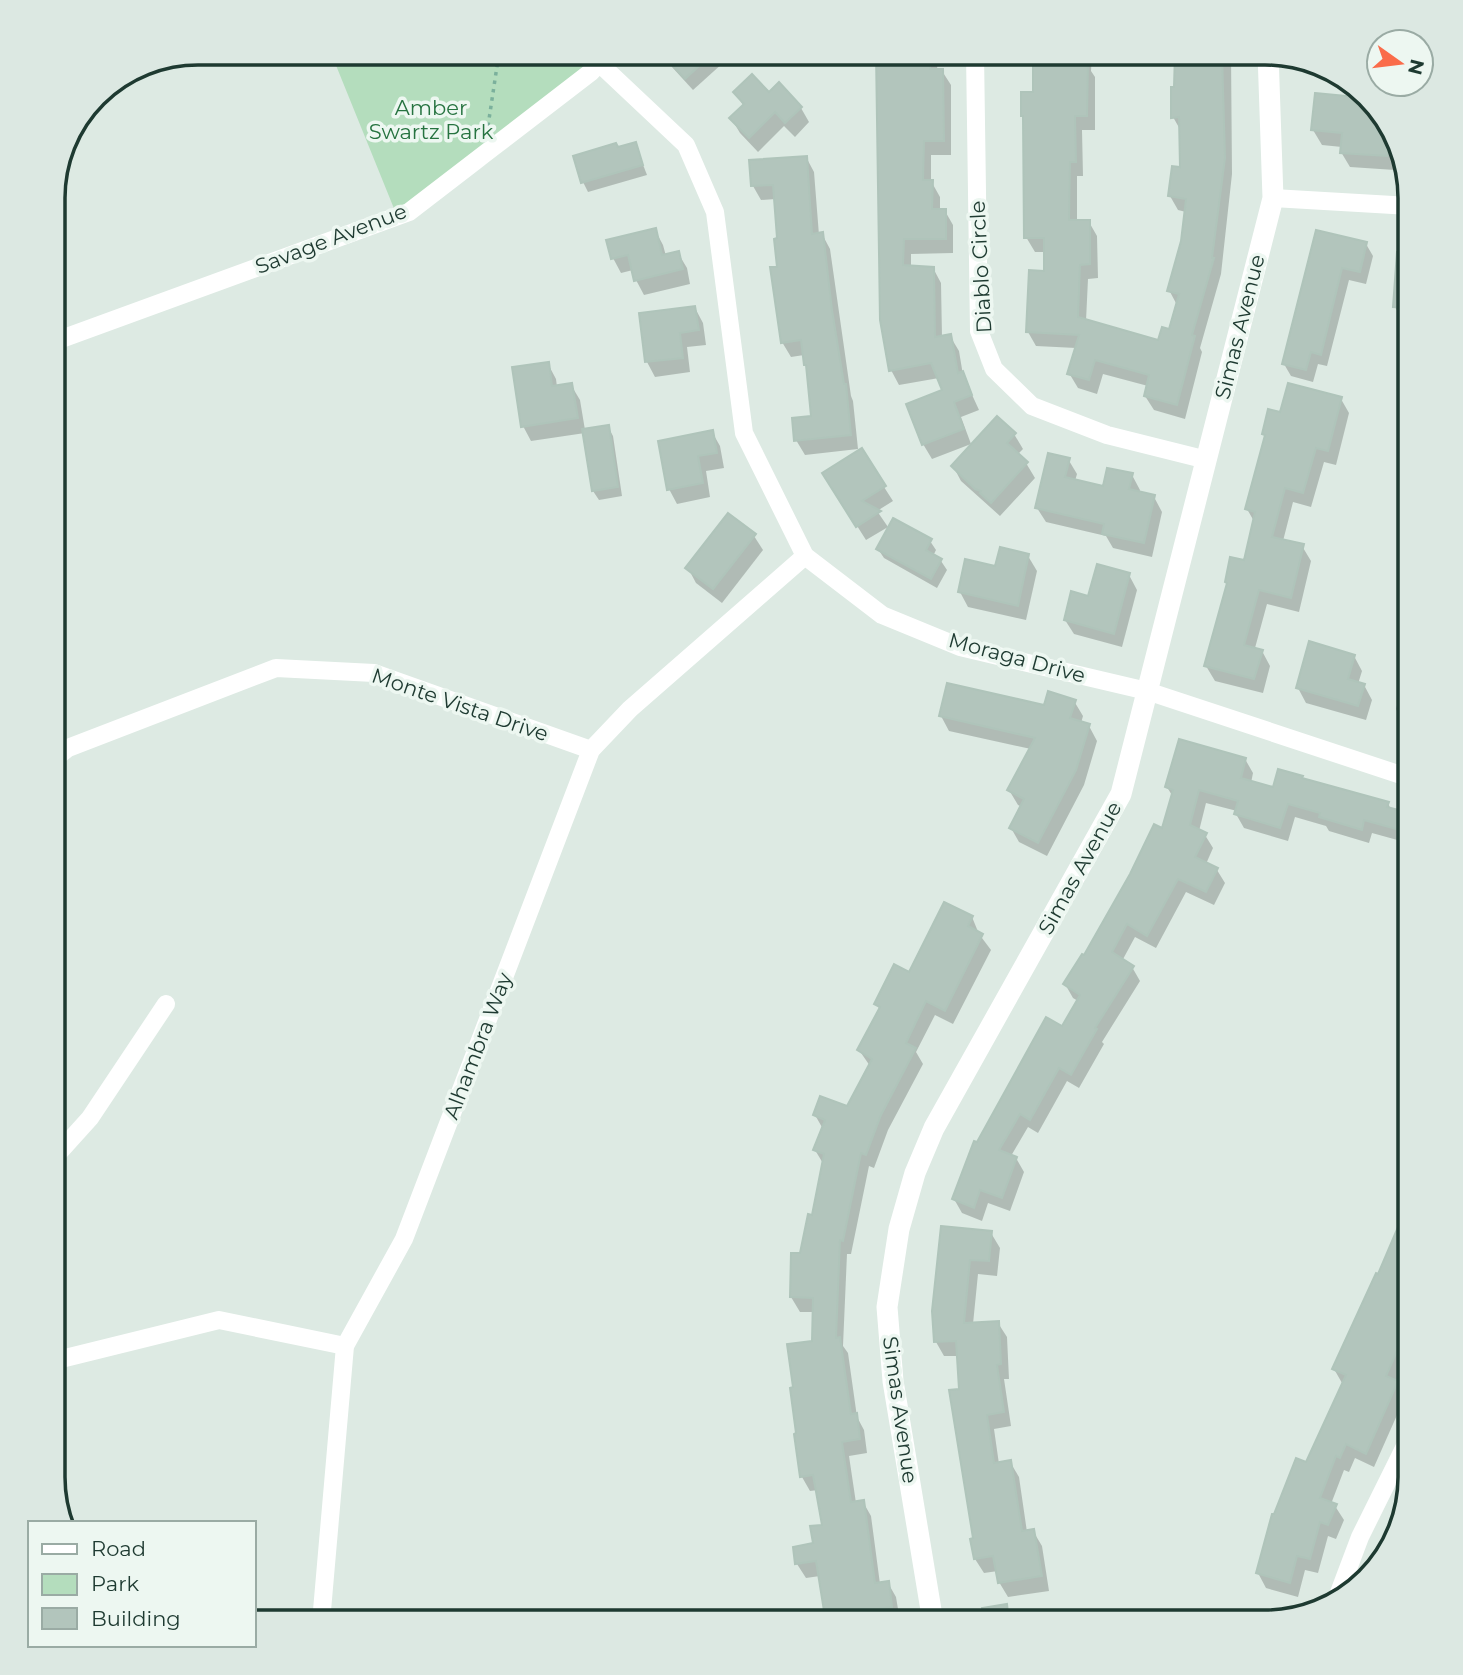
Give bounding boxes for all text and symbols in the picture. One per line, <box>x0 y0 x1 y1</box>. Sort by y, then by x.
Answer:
north arrow <box>1365 28 1435 98</box>
text: N <box>1403 57 1429 77</box>
park label: Amber Swartz Park <box>369 95 494 144</box>
street label: Savage Avenue <box>252 198 410 279</box>
street label: Diablo Circle <box>965 200 996 334</box>
street label: Simas Avenue <box>1209 252 1270 402</box>
street label: Moraga Drive <box>946 627 1088 688</box>
street label: Monte Vista Drive <box>369 663 552 746</box>
street label: Simas Avenue <box>1033 797 1126 939</box>
street label: Alhambra Way <box>438 969 517 1123</box>
street label: Simas Avenue <box>878 1335 923 1485</box>
legend <box>28 1521 256 1647</box>
text: Road <box>91 1536 146 1561</box>
text: Park <box>91 1571 139 1596</box>
text: Building <box>91 1606 181 1631</box>

